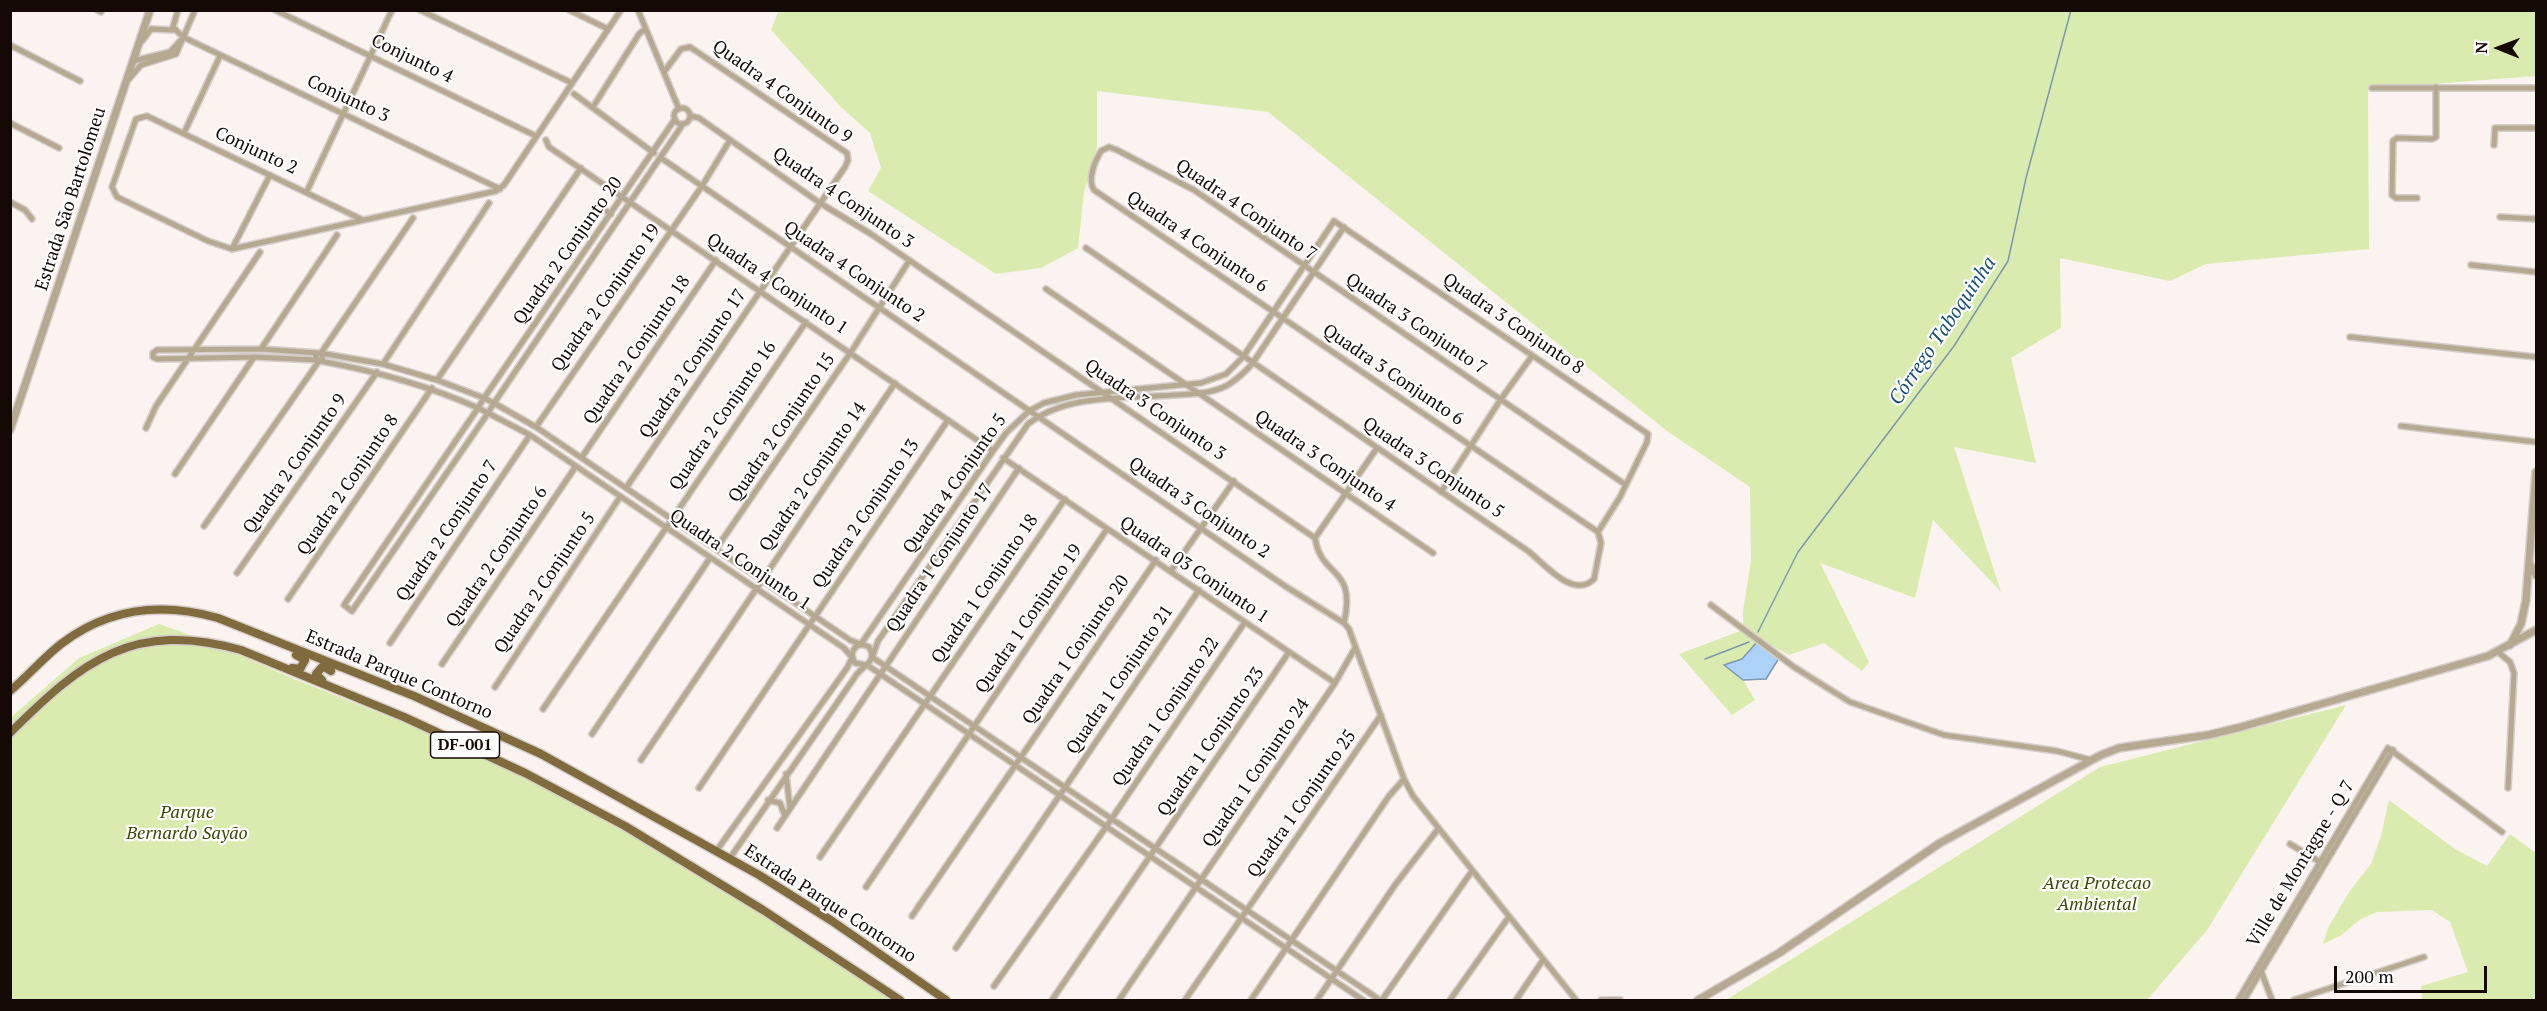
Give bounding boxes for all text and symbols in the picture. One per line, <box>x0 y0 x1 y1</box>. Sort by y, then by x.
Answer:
north arrow <box>2469 18 2529 78</box>
street label: Conjunto 4 <box>367 30 457 88</box>
street label: Quadra 4 Conjunto 9 <box>708 36 856 148</box>
text: N <box>2470 41 2492 54</box>
street label: Conjunto 3 <box>303 70 393 128</box>
street label: Estrada São Bartolomeu <box>31 105 111 293</box>
street label: Conjunto 2 <box>211 122 301 180</box>
street label: Quadra 4 Conjunto 3 <box>768 143 918 253</box>
street label: Quadra 4 Conjunto 7 <box>1171 155 1321 265</box>
street label: Quadra 2 Conjunto 20 <box>509 173 627 329</box>
street label: Quadra 4 Conjunto 6 <box>1122 187 1272 297</box>
street label: Quadra 4 Conjunto 2 <box>779 217 929 327</box>
street label: Quadra 2 Conjunto 19 <box>547 220 665 376</box>
street label: Quadra 4 Conjunto 1 <box>702 229 852 339</box>
water label: Córrego Taboquinha <box>1884 252 2002 410</box>
street label: Quadra 3 Conjunto 7 <box>1341 269 1491 379</box>
street label: Quadra 3 Conjunto 8 <box>1438 269 1588 379</box>
street label: Quadra 2 Conjunto 18 <box>579 271 695 429</box>
street label: Quadra 2 Conjunto 17 <box>635 285 751 443</box>
street label: Quadra 3 Conjunto 6 <box>1318 320 1468 430</box>
street label: Quadra 2 Conjunto 16 <box>665 337 781 495</box>
street label: Quadra 2 Conjunto 15 <box>724 349 840 507</box>
street label: Quadra 3 Conjunto 3 <box>1080 355 1230 465</box>
street label: Quadra 2 Conjunto 9 <box>239 390 351 538</box>
street label: Quadra 2 Conjunto 14 <box>755 398 871 556</box>
street label: Quadra 3 Conjunto 4 <box>1250 406 1400 516</box>
street label: Quadra 2 Conjunto 8 <box>293 410 403 560</box>
street label: Quadra 4 Conjunto 5 <box>899 410 1011 558</box>
street label: Quadra 3 Conjunto 5 <box>1358 413 1508 523</box>
street label: Quadra 2 Conjunto 13 <box>808 435 924 593</box>
street label: Quadra 3 Conjunto 2 <box>1124 453 1274 563</box>
street label: Quadra 2 Conjunto 7 <box>392 456 502 606</box>
street label: Quadra 1 Conjunto 17 <box>882 479 998 637</box>
street label: Quadra 2 Conjunto 6 <box>442 482 552 632</box>
street label: Quadra 2 Conjunto 1 <box>665 505 815 615</box>
street label: Quadra 2 Conjunto 5 <box>490 508 600 658</box>
street label: Quadra 1 Conjunto 18 <box>927 510 1043 668</box>
street label: Quadra 03 Conjunto 1 <box>1115 512 1273 628</box>
street label: Quadra 1 Conjunto 19 <box>971 540 1087 698</box>
street label: Quadra 1 Conjunto 20 <box>1018 571 1134 729</box>
street label: Quadra 1 Conjunto 21 <box>1062 601 1178 759</box>
street label: Estrada Parque Contorno <box>302 626 496 724</box>
street label: Quadra 1 Conjunto 22 <box>1108 633 1224 791</box>
street label: Quadra 1 Conjunto 23 <box>1153 663 1269 821</box>
street label: Quadra 1 Conjunto 24 <box>1198 694 1314 852</box>
street label: Quadra 1 Conjunto 25 <box>1243 726 1361 882</box>
road number: DF-001 <box>430 732 500 758</box>
street label: Ville de Montagne - Q 7 <box>2243 777 2359 951</box>
park label: Parque Bernardo Sayão <box>126 802 248 844</box>
street label: Estrada Parque Contorno <box>740 840 920 968</box>
park label: Area Protecao Ambiental <box>2043 873 2151 916</box>
scale bar <box>2337 954 2490 992</box>
text: 200 m <box>2345 964 2394 988</box>

